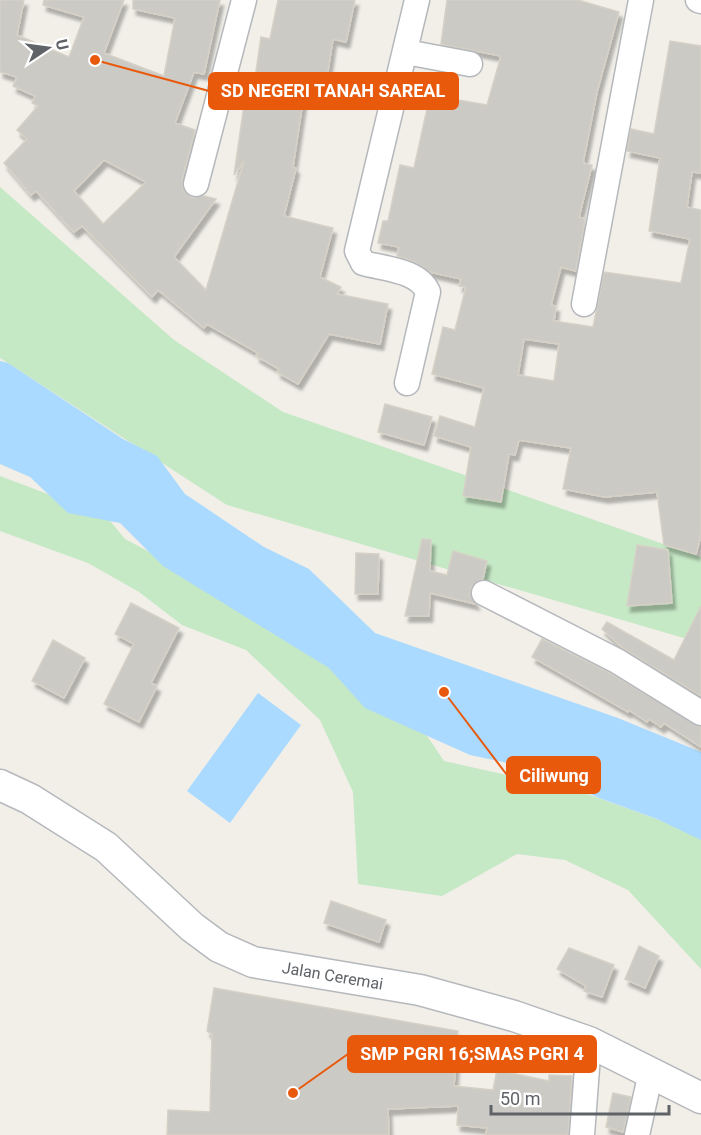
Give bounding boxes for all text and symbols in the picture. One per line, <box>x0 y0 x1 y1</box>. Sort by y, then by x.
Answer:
north arrow <box>18 18 78 78</box>
text: U <box>52 37 73 52</box>
callout: SD NEGERI TANAH SAREAL <box>209 73 458 109</box>
text: SD NEGERI TANAH SAREAL <box>221 80 445 101</box>
callout: Ciliwung <box>507 757 600 793</box>
text: Ciliwung <box>519 765 589 786</box>
street label: Jalan Ceremai <box>281 958 385 993</box>
callout: SMP PGRI 16;SMAS PGRI 4 <box>348 1036 596 1072</box>
text: SMP PGRI 16;SMAS PGRI 4 <box>360 1043 584 1064</box>
scale bar <box>491 1078 670 1116</box>
text: 50 m <box>500 1088 540 1109</box>

